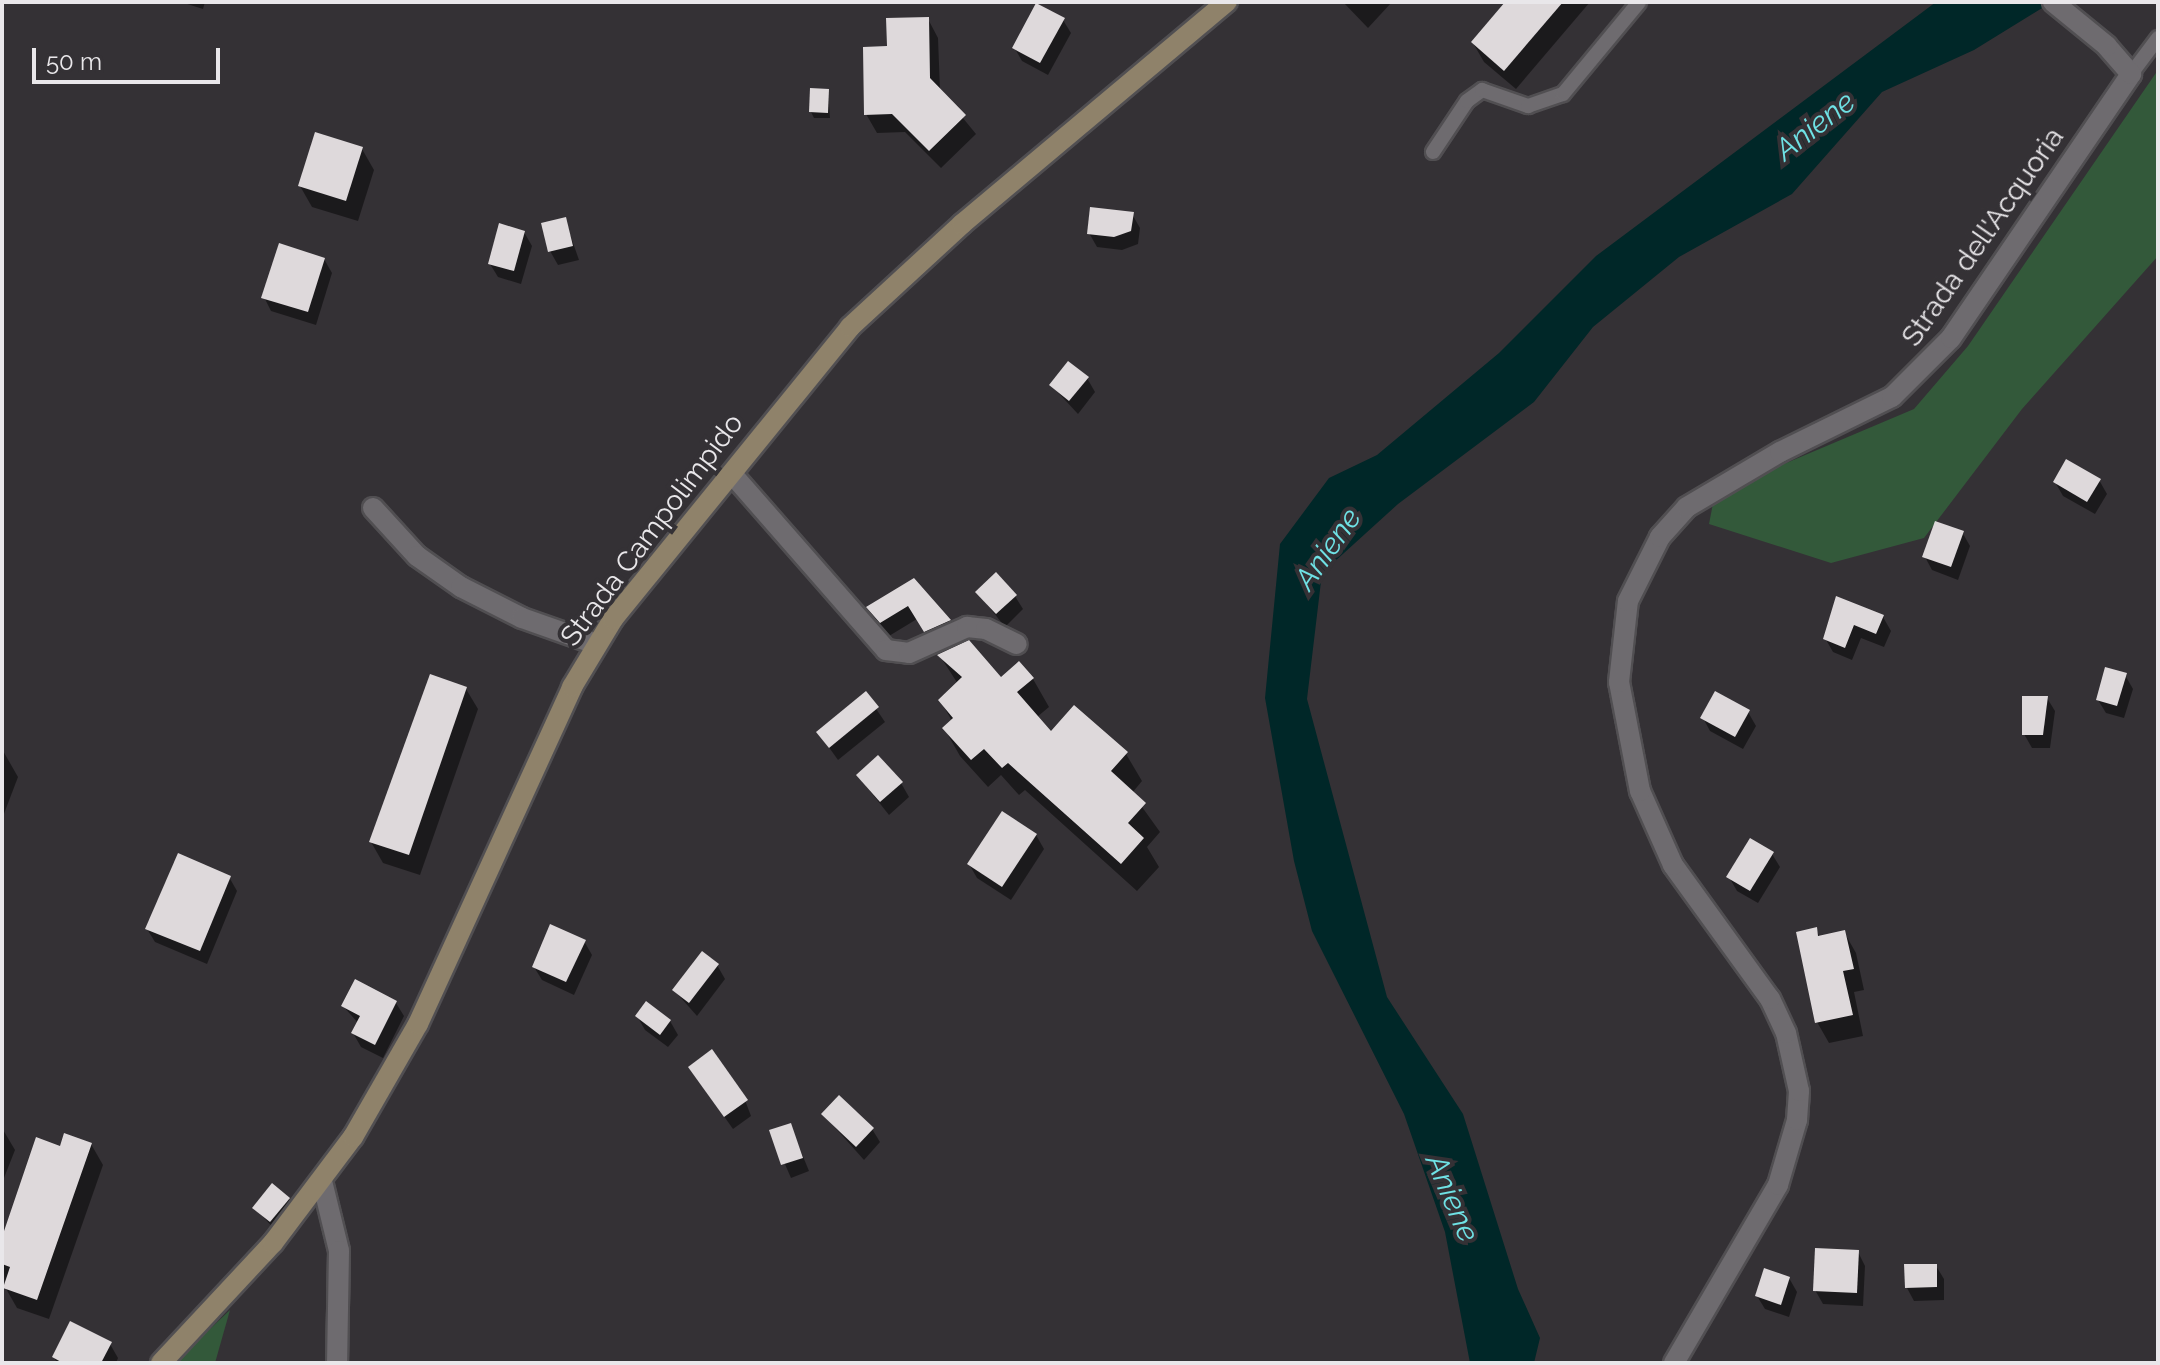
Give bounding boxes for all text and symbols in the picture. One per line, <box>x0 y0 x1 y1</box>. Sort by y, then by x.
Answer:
scale bar <box>36 32 224 82</box>
text: 50 m <box>46 47 102 76</box>
water label: Aniene <box>1768 84 1862 168</box>
street label: Strada dell'Acquoria <box>1895 121 2071 353</box>
street label: Strada Campolimpido <box>554 407 750 653</box>
water label: Aniene <box>1287 501 1369 597</box>
water label: Aniene <box>1418 1149 1486 1247</box>

